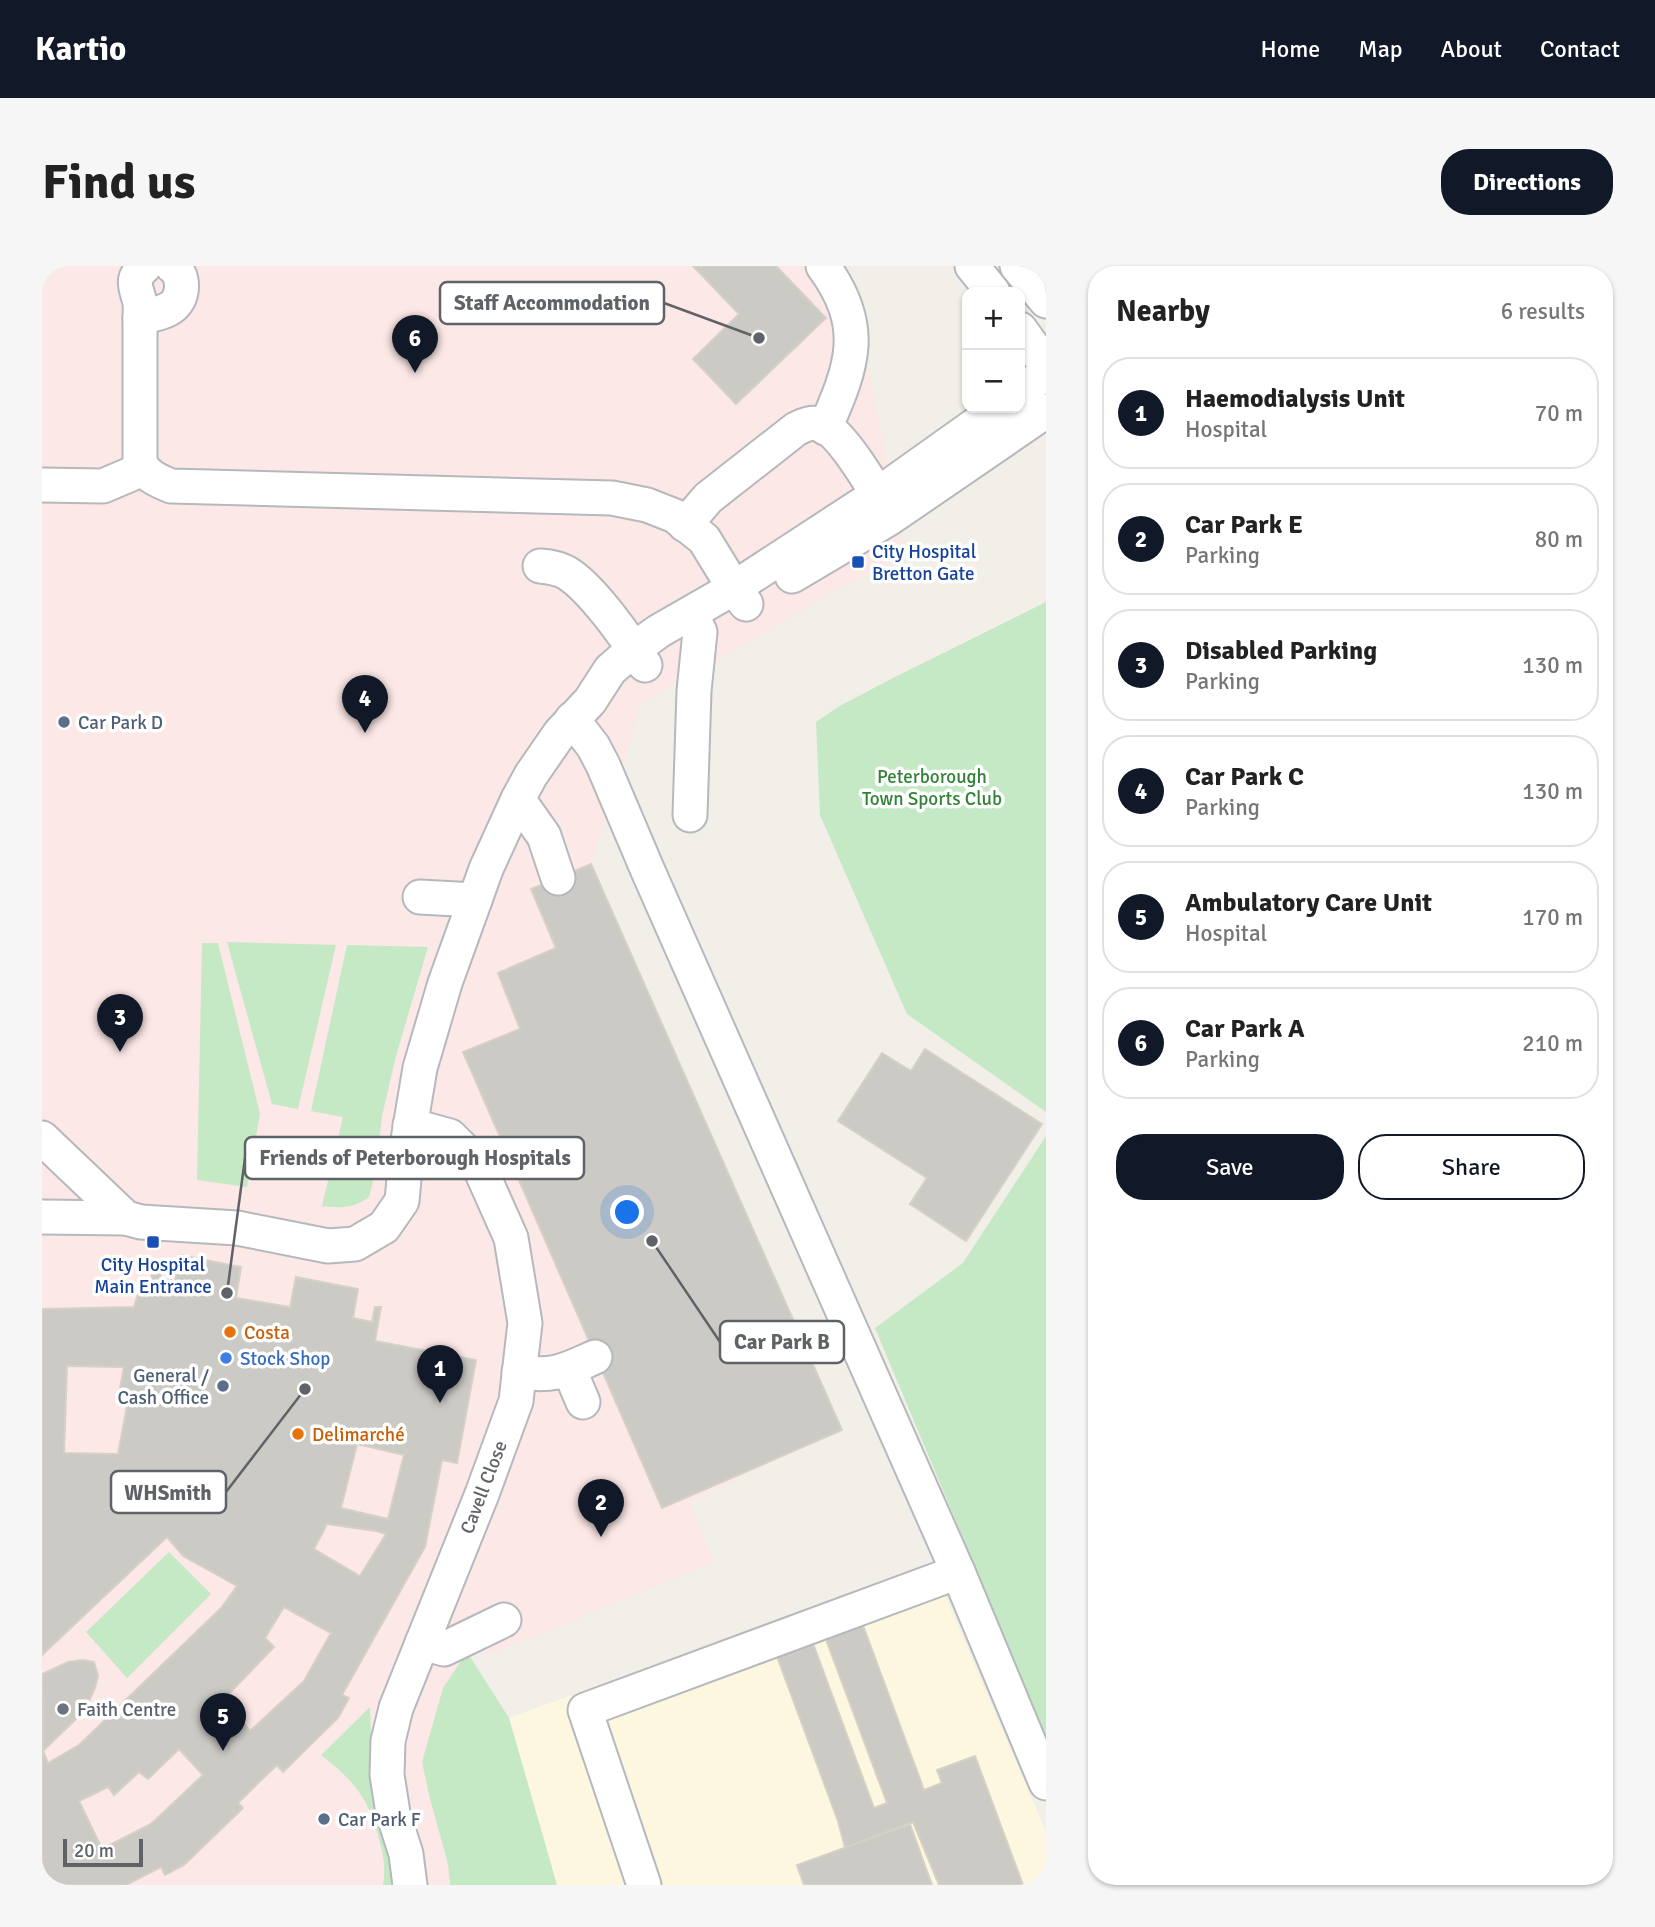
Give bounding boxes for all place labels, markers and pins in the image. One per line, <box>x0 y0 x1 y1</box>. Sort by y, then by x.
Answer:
callout: Staff Accommodation <box>440 282 664 324</box>
pin: 6 <box>392 315 438 373</box>
place label: City Hospital Bretton Gate <box>872 540 976 586</box>
marker: City Hospital Bretton Gate <box>850 554 866 570</box>
pin: 4 <box>342 675 388 733</box>
place label: Car Park D <box>78 711 163 735</box>
marker: Car Park D <box>56 714 72 730</box>
pin: 3 <box>97 994 143 1052</box>
callout: Friends of Peterborough Hospitals <box>245 1137 584 1179</box>
marker: City Hospital Main Entrance <box>145 1234 161 1250</box>
place label: City Hospital Main Entrance <box>94 1253 212 1299</box>
place label: Costa <box>244 1321 290 1345</box>
callout: Car Park B <box>720 1321 844 1363</box>
marker: Costa <box>222 1324 238 1340</box>
pin: 1 <box>417 1345 463 1403</box>
place label: Stock Shop <box>240 1347 330 1371</box>
marker: Stock Shop <box>218 1350 234 1366</box>
place label: General / Cash Office <box>117 1364 209 1410</box>
marker: General / Cash Office <box>215 1378 231 1394</box>
place label: Delimarché <box>312 1423 405 1447</box>
marker: Delimarché <box>290 1426 306 1442</box>
callout: WHSmith <box>111 1471 226 1513</box>
pin: 2 <box>578 1479 624 1537</box>
pin: 5 <box>200 1693 246 1751</box>
place label: Faith Centre <box>77 1698 176 1722</box>
marker: Faith Centre <box>55 1701 71 1717</box>
place label: Car Park F <box>338 1808 421 1832</box>
marker: Car Park F <box>316 1811 332 1827</box>

